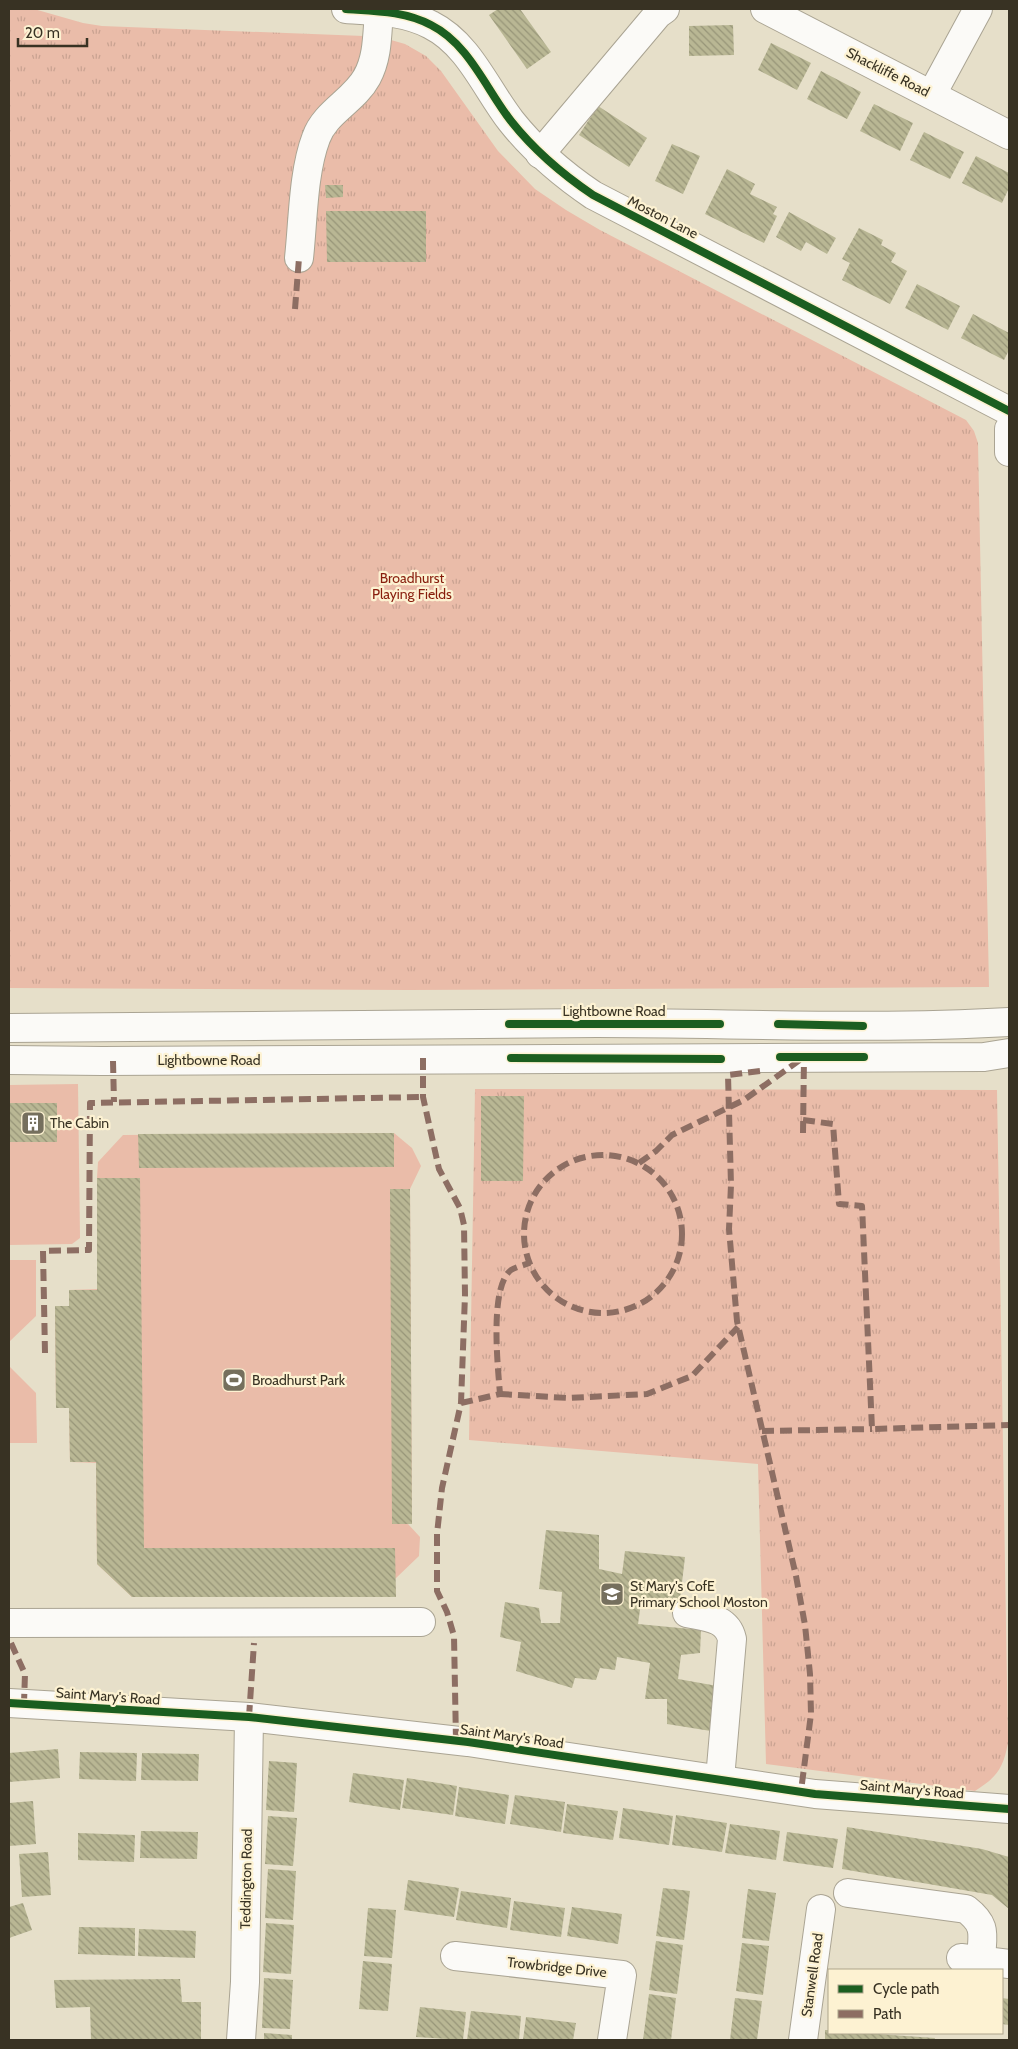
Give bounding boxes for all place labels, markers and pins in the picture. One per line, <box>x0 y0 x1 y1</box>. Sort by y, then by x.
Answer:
building icon: The Cabin <box>20 1110 46 1136</box>
place label: The Cabin <box>50 1114 109 1132</box>
sports icon: Broadhurst Park <box>221 1367 247 1393</box>
place label: Broadhurst Park <box>252 1371 346 1389</box>
place label: St Mary's CofE Primary School Moston <box>630 1577 768 1611</box>
school or university icon: St Mary's CofE Primary School Moston <box>599 1581 625 1607</box>

